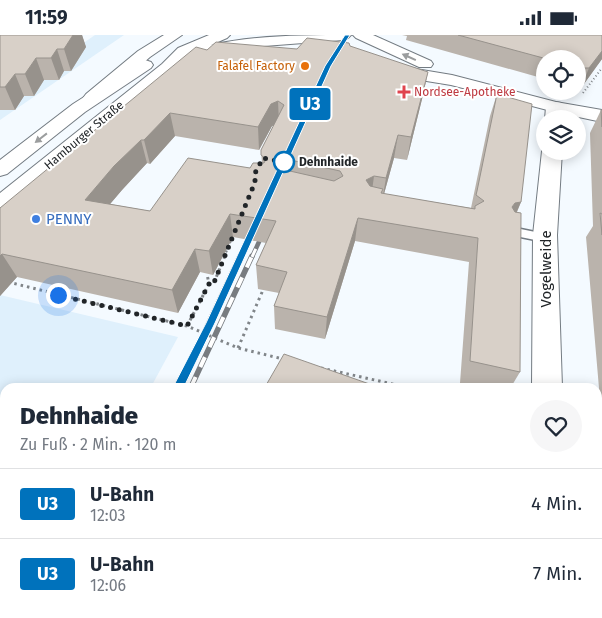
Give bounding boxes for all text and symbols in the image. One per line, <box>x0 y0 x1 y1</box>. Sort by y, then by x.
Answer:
text: 11:59 <box>25 6 68 29</box>
map controls <box>536 50 586 160</box>
button: locate <box>536 50 586 100</box>
one-way arrow <box>402 52 416 60</box>
place label: Falafel Factory <box>217 59 295 73</box>
marker: Falafel Factory <box>299 60 311 72</box>
place label: Nordsee-Apotheke <box>414 85 516 99</box>
marker: Nordsee-Apotheke <box>398 86 410 98</box>
line badge: U3 <box>288 88 332 120</box>
text: U3 <box>299 93 321 115</box>
street label: Hamburger Straße <box>41 98 127 172</box>
button: layers <box>536 110 586 160</box>
one-way arrow <box>35 133 48 144</box>
marker: Dehnhaide <box>273 151 295 173</box>
place label: Dehnhaide <box>299 155 358 169</box>
place label: PENNY <box>46 210 92 228</box>
marker: PENNY <box>30 213 42 225</box>
street label: Vogelweide <box>537 230 555 308</box>
your location <box>46 283 71 308</box>
button: heart <box>530 400 582 452</box>
text: Dehnhaide <box>20 402 138 430</box>
text: Zu Fuß · 2 Min. · 120 m <box>20 435 176 454</box>
text: U-Bahn <box>90 483 154 506</box>
text: 4 Min. <box>531 492 582 515</box>
text: U3 <box>37 493 58 515</box>
text: 12:03 <box>90 506 125 525</box>
text: U-Bahn <box>90 553 154 576</box>
text: 7 Min. <box>533 562 582 585</box>
text: U3 <box>37 563 58 585</box>
text: 12:06 <box>90 576 126 595</box>

